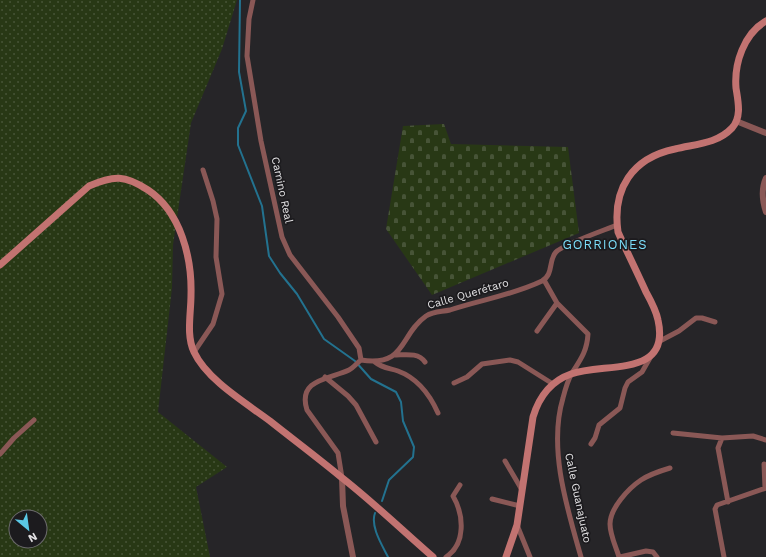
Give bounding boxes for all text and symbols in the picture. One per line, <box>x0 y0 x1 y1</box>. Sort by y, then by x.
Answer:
street label: Camino Real <box>269 156 295 225</box>
district label: GORRIONES <box>562 237 648 252</box>
street label: Calle Querétaro <box>426 276 510 312</box>
street label: Calle Guanajuato <box>562 452 594 544</box>
north arrow <box>8 509 48 549</box>
text: N <box>26 530 39 545</box>

